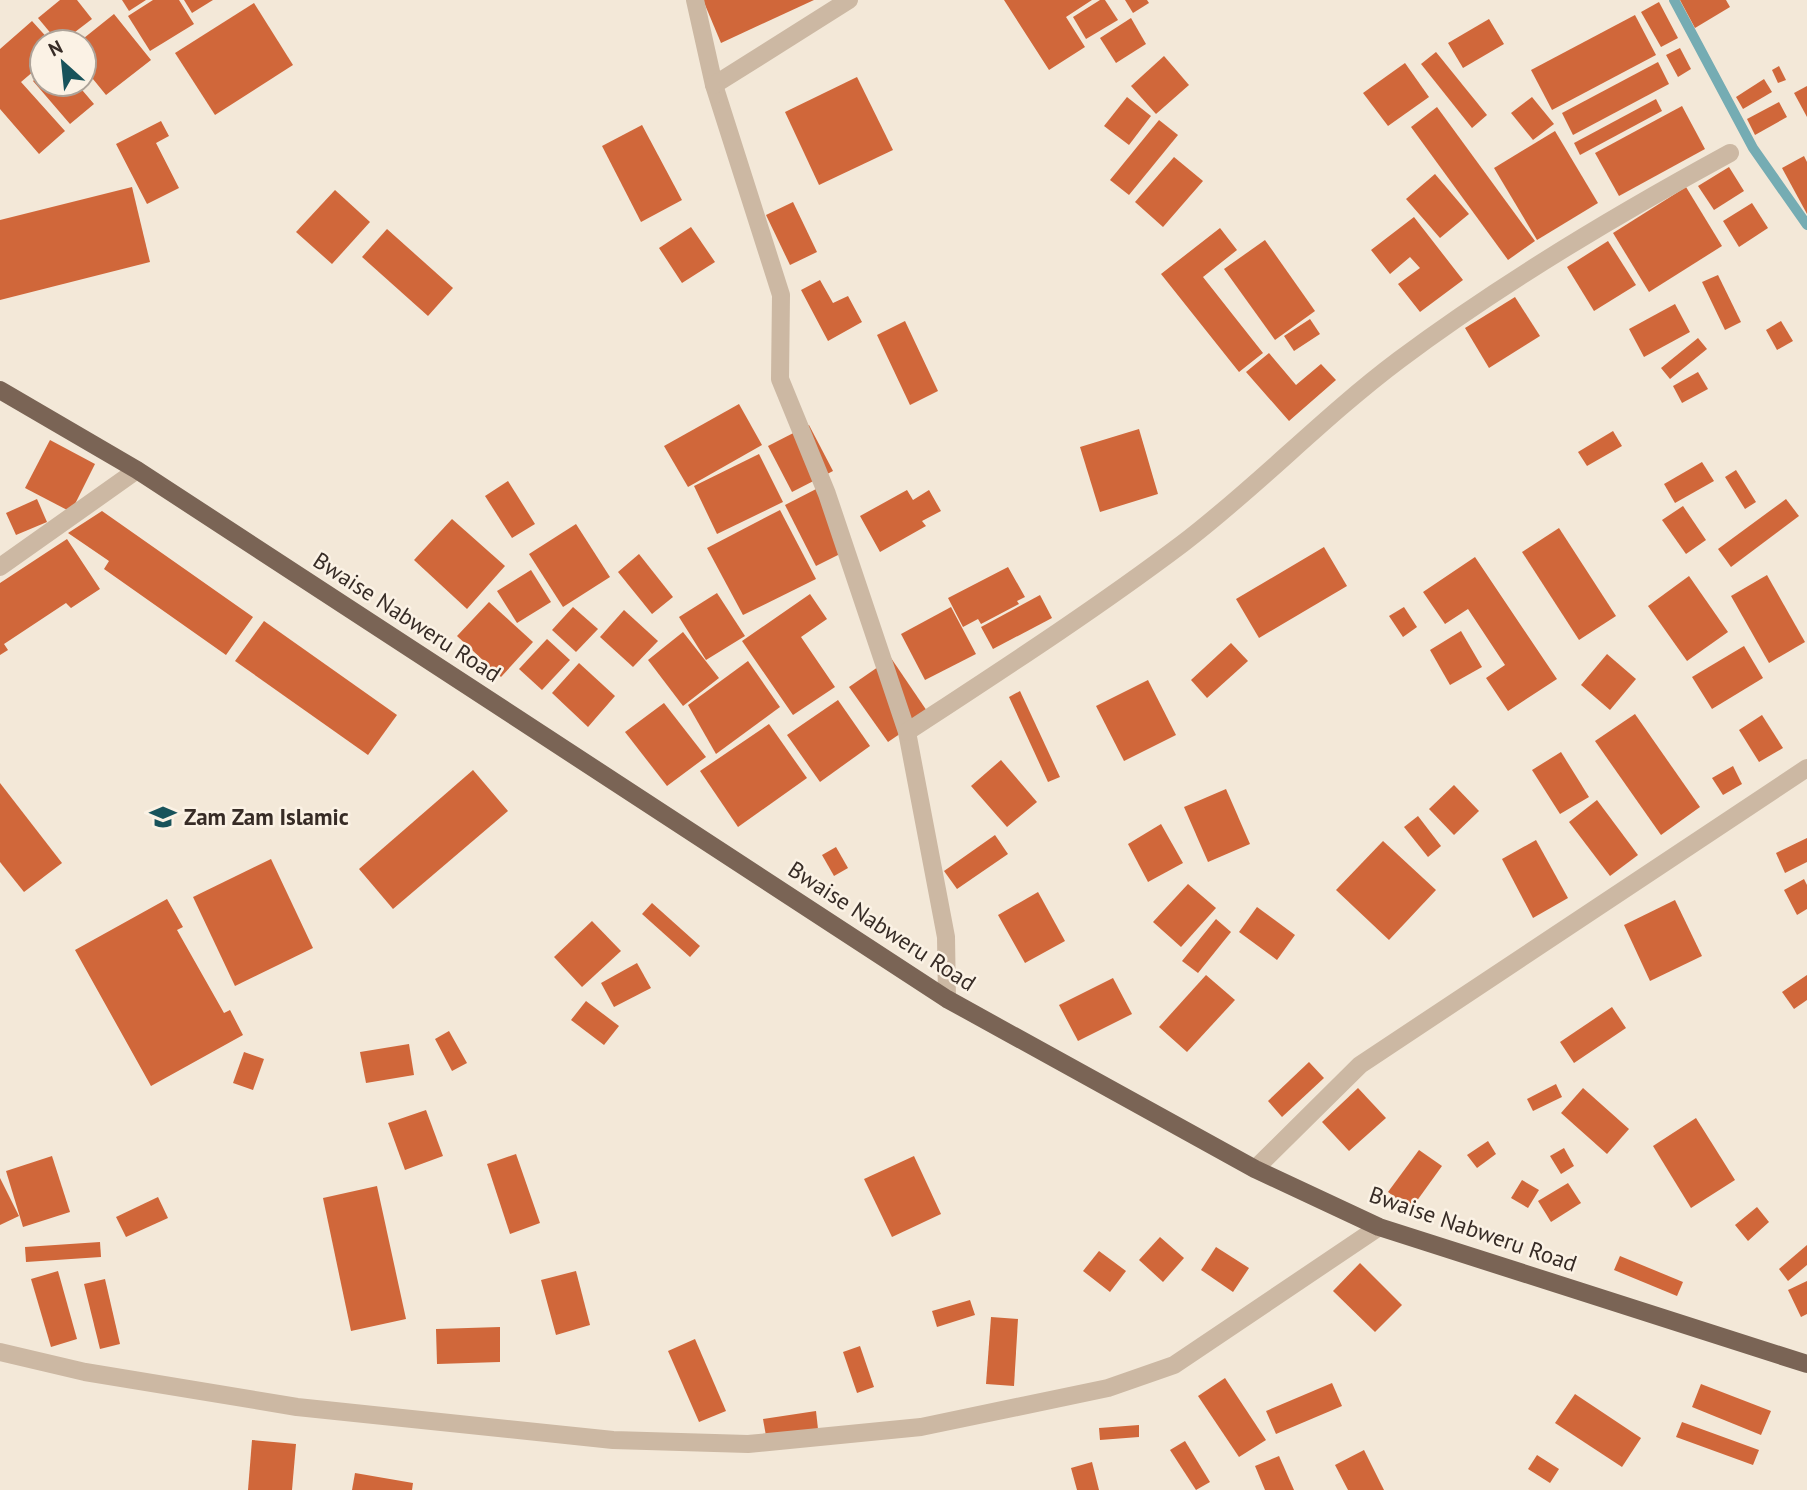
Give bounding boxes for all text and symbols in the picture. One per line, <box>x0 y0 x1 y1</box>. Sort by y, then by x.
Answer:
north arrow <box>28 28 98 98</box>
text: N <box>44 34 66 61</box>
street label: Bwaise Nabweru Road <box>308 545 507 688</box>
school or university icon: Zam Zam Islamic <box>148 802 178 832</box>
place label: Zam Zam Islamic <box>184 802 349 831</box>
street label: Bwaise Nabweru Road <box>783 854 982 997</box>
street label: Bwaise Nabweru Road <box>1365 1179 1581 1278</box>

